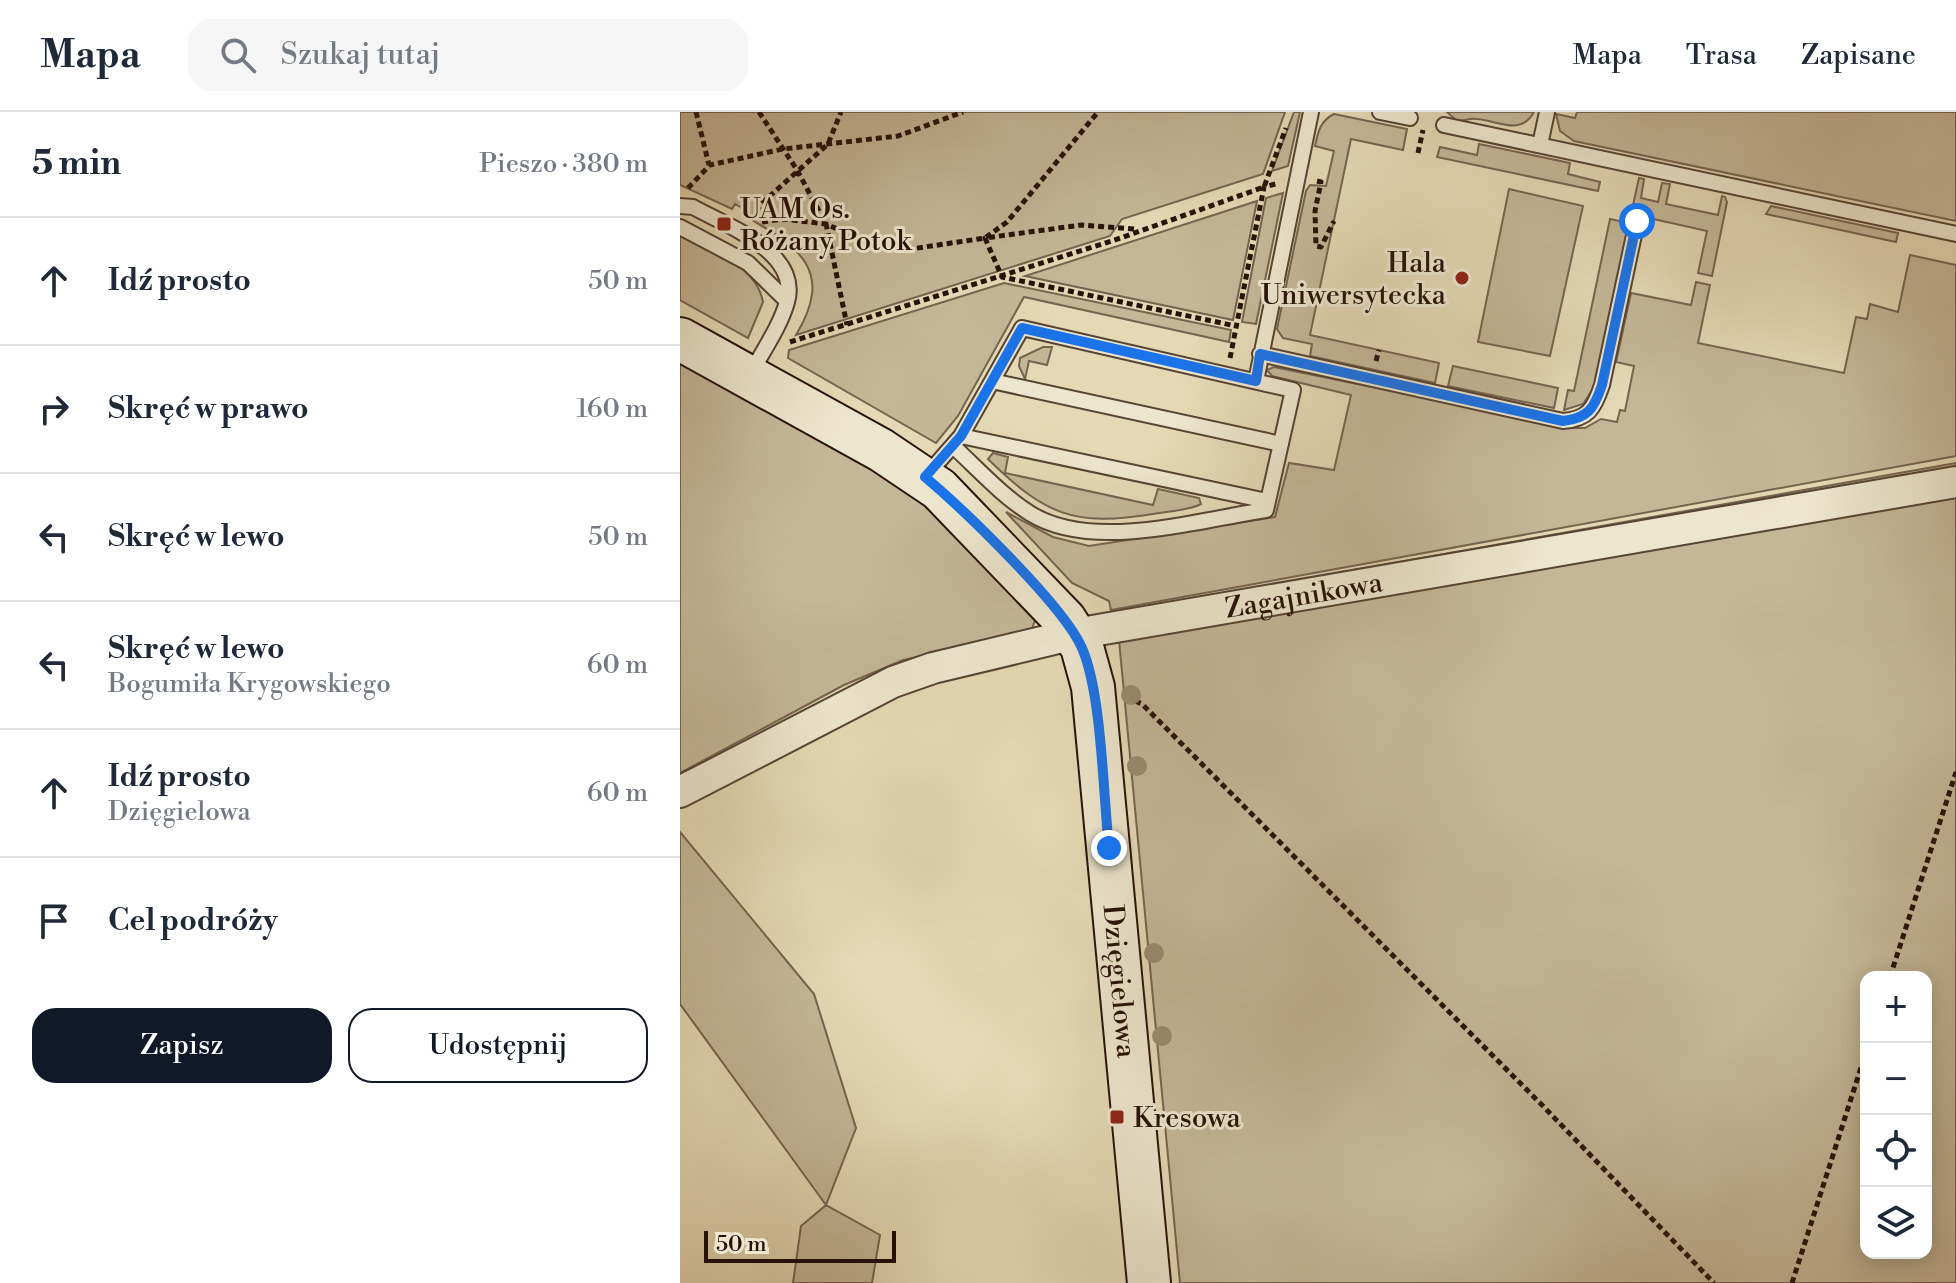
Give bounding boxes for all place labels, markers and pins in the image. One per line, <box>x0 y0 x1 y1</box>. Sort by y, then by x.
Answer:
place label: UAM Os. Różany Potok <box>740 192 912 259</box>
marker: UAM Os. Różany Potok <box>715 215 733 233</box>
place label: Hala Uniwersytecka <box>1261 246 1447 313</box>
marker: Hala Uniwersytecka <box>1453 269 1471 287</box>
place label: Kresowa <box>1133 1101 1241 1136</box>
marker: Kresowa <box>1108 1108 1126 1126</box>

